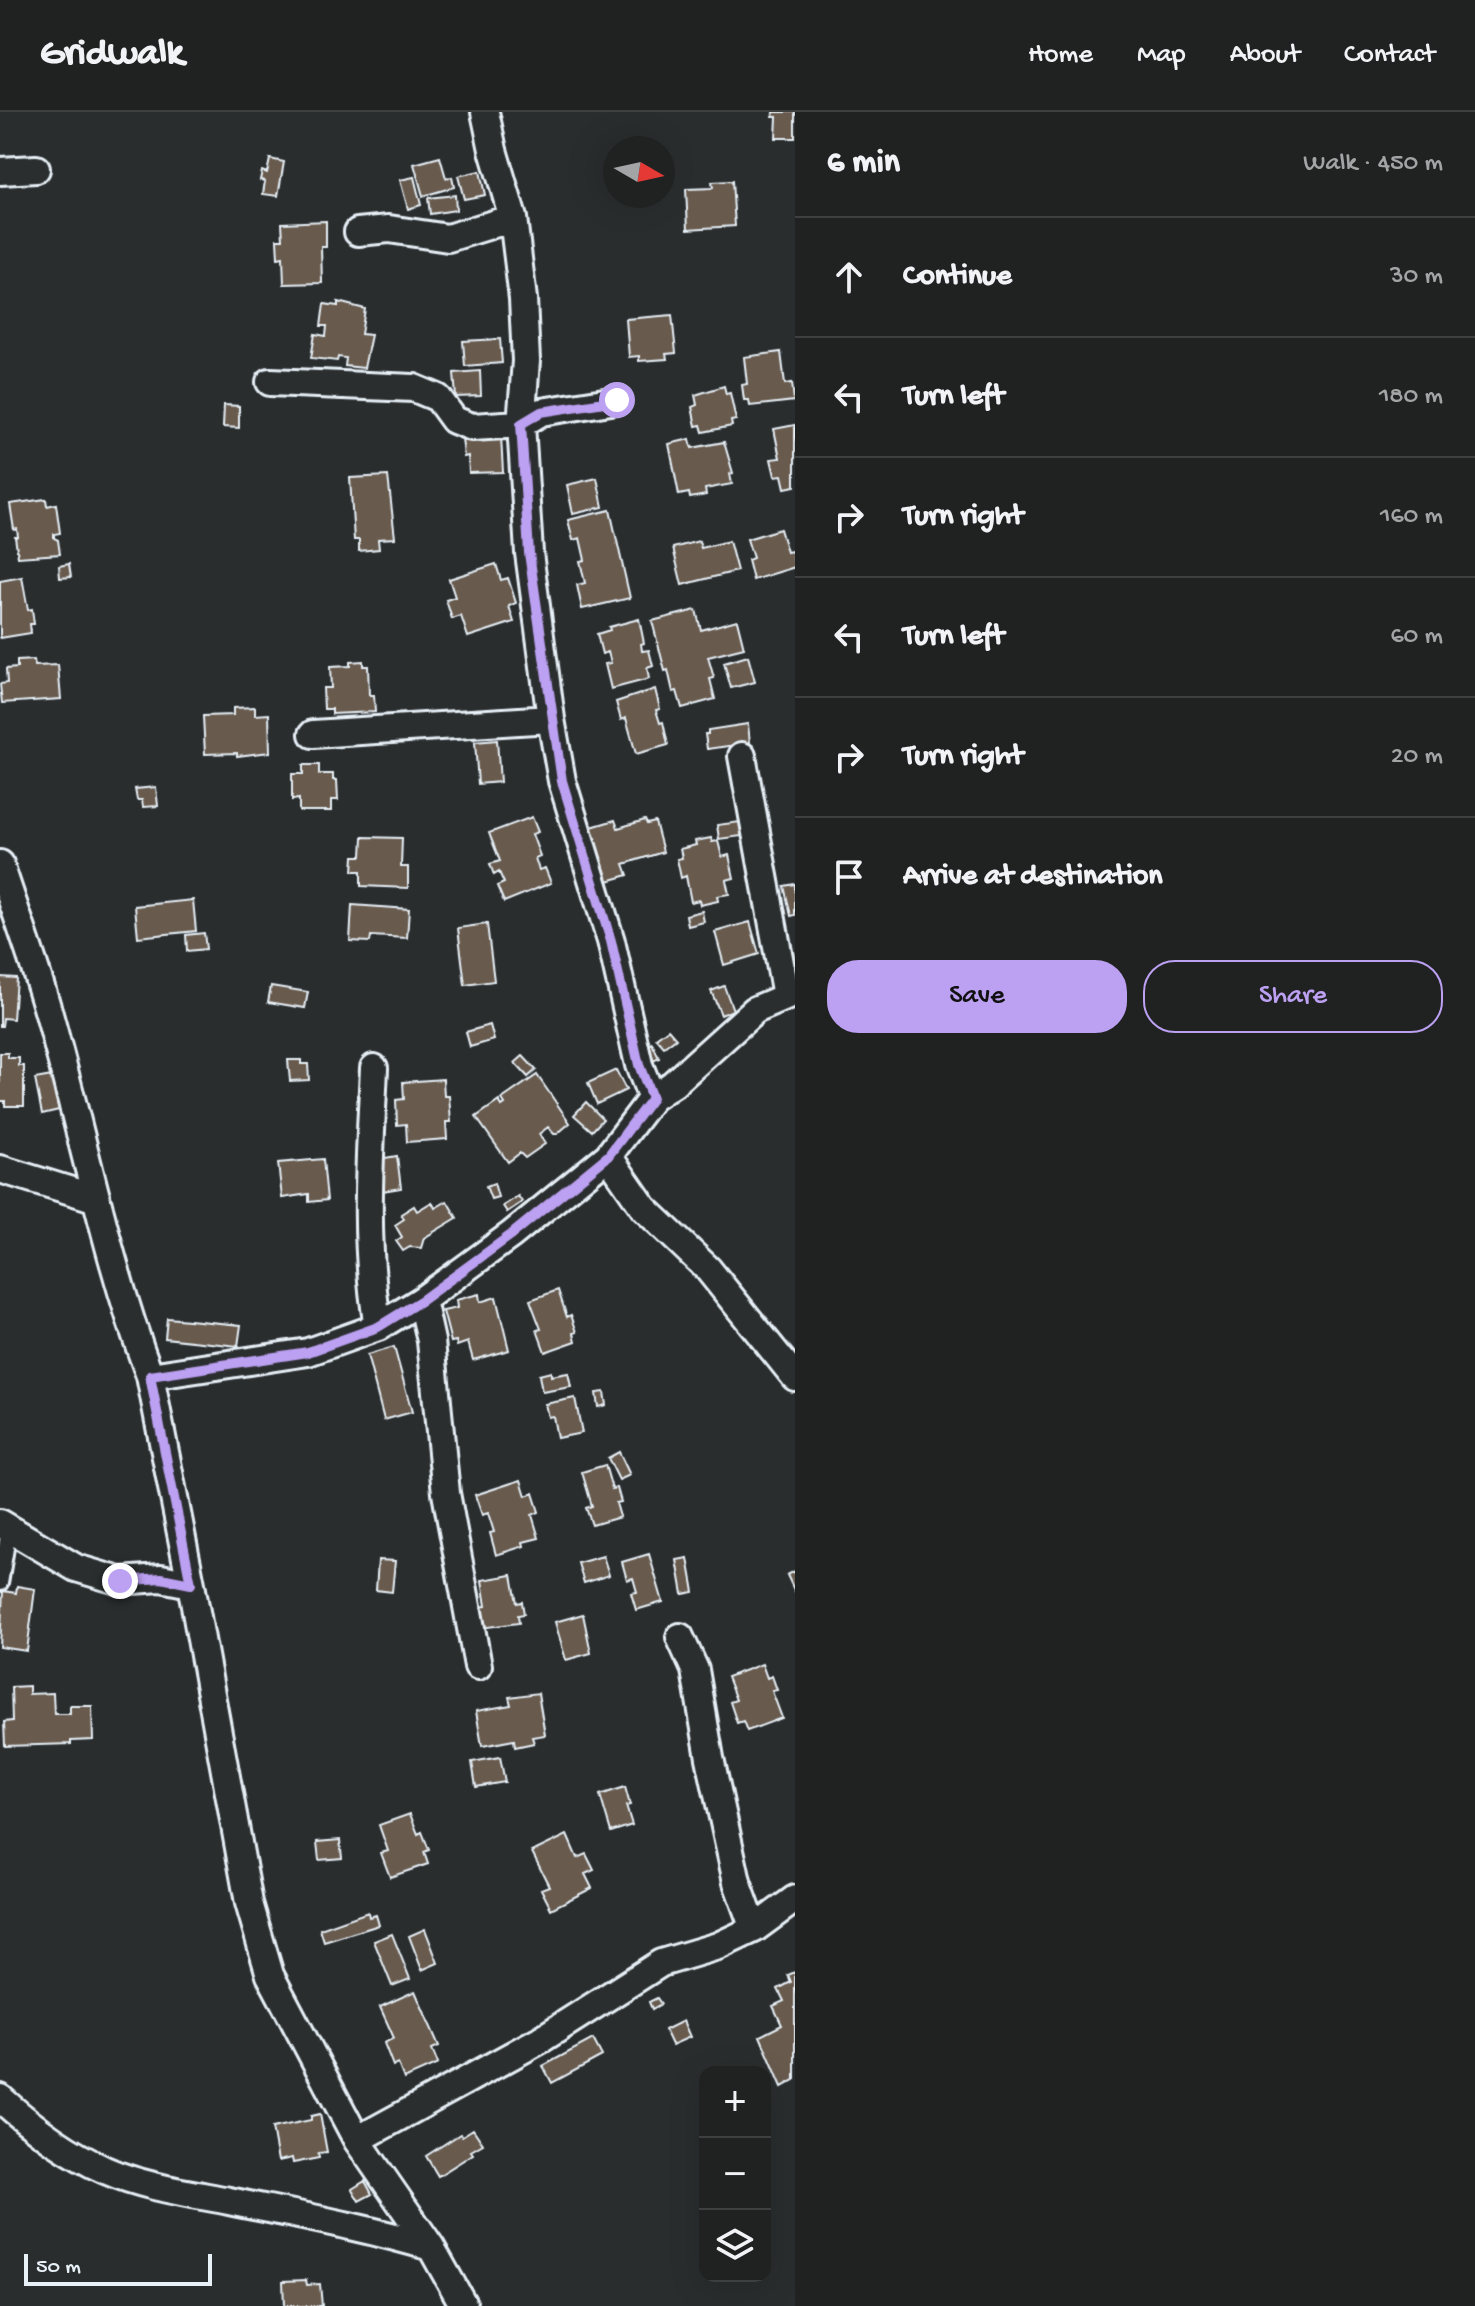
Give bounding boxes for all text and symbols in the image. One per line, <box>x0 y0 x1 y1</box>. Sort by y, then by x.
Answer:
text: Gridwalk <box>40 33 184 77</box>
text: Home <box>1028 39 1093 72</box>
text: Map <box>1137 39 1186 72</box>
text: About <box>1230 39 1300 72</box>
text: Contact <box>1344 39 1435 72</box>
north arrow <box>603 136 675 208</box>
text: 6 min <box>827 144 900 184</box>
text: Walk · 450 m <box>1303 149 1443 180</box>
icon: ahead <box>827 255 871 299</box>
text: Continue <box>903 260 1012 295</box>
text: 30 m <box>1390 262 1443 293</box>
icon: left <box>827 375 871 419</box>
text: Turn left <box>903 380 1004 415</box>
route start <box>599 382 635 418</box>
text: 180 m <box>1379 382 1443 413</box>
icon: right <box>827 495 871 539</box>
text: Turn right <box>903 500 1023 535</box>
text: 160 m <box>1380 502 1443 533</box>
icon: left <box>827 615 871 659</box>
text: Turn left <box>903 620 1004 655</box>
text: 60 m <box>1390 622 1443 653</box>
icon: right <box>827 735 871 779</box>
text: Turn right <box>903 740 1023 775</box>
text: 20 m <box>1391 742 1443 773</box>
icon: arrive <box>827 855 871 899</box>
text: Arrive at destination <box>903 860 1163 895</box>
button: Save <box>827 960 1127 1033</box>
button: Share <box>1143 960 1443 1033</box>
route end <box>102 1563 138 1599</box>
map controls <box>699 2066 771 2282</box>
button: + <box>699 2066 771 2138</box>
button: − <box>699 2138 771 2210</box>
button: layers <box>699 2210 771 2282</box>
scale bar <box>24 2250 212 2286</box>
text: 50 m <box>36 2255 81 2281</box>

